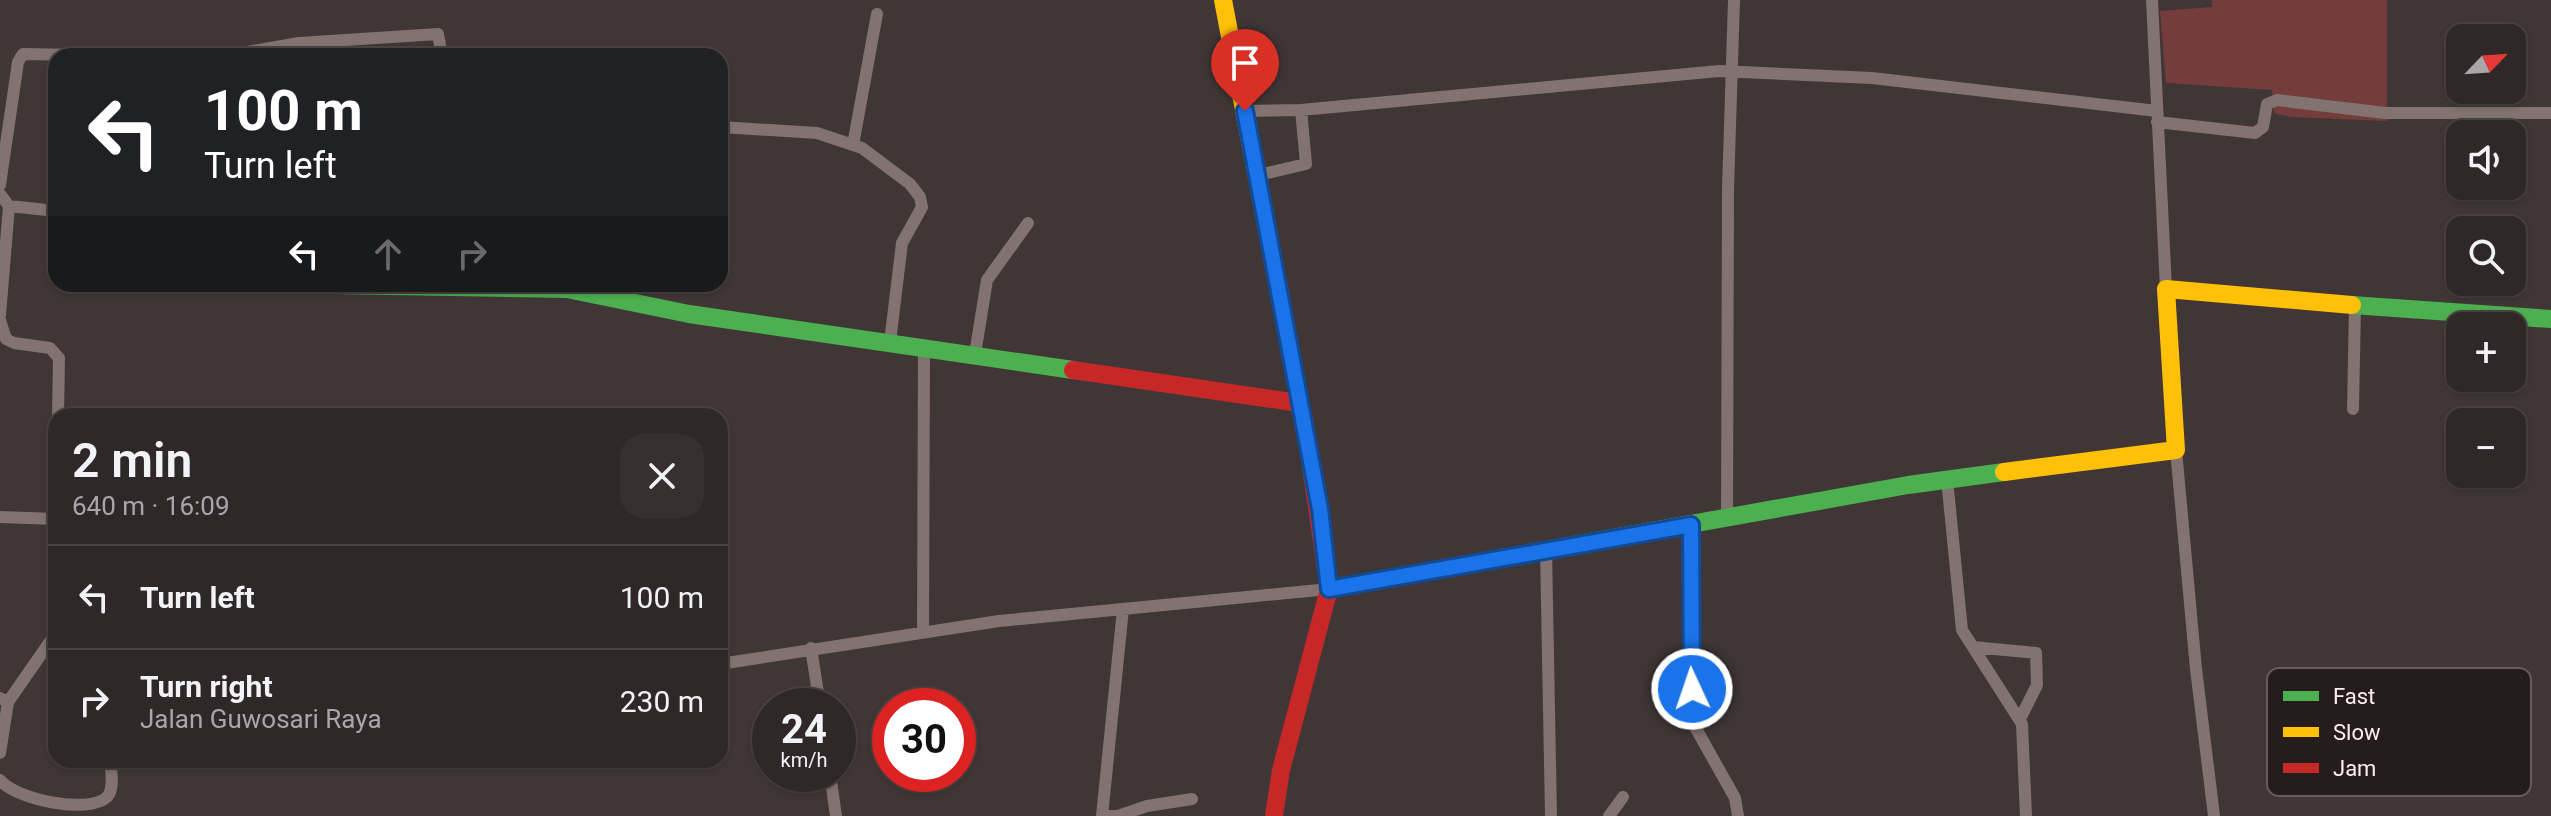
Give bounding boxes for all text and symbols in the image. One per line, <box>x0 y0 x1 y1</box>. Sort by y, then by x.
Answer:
north arrow <box>2446 24 2526 104</box>
map controls <box>2446 24 2526 488</box>
pin <box>1211 29 1279 111</box>
icon: arrive <box>1223 41 1267 85</box>
text: 100 m <box>204 78 363 144</box>
icon: left <box>72 80 176 184</box>
button: sound <box>2446 120 2526 200</box>
text: Turn left <box>204 145 337 187</box>
button: search <box>2446 216 2526 296</box>
icon: left <box>282 232 326 276</box>
icon: ahead <box>366 232 410 276</box>
icon: right <box>450 232 494 276</box>
button: + <box>2446 312 2526 392</box>
button: − <box>2446 408 2526 488</box>
text: 2 min <box>72 432 192 489</box>
button: close <box>620 434 704 518</box>
text: 640 m · 16:09 <box>72 491 230 521</box>
icon: left <box>72 575 116 619</box>
text: Turn left <box>140 580 255 615</box>
text: 100 m <box>620 580 704 615</box>
position arrow <box>1650 647 1734 731</box>
legend <box>2267 668 2531 796</box>
text: Turn right <box>140 669 273 704</box>
icon: right <box>72 679 116 723</box>
text: 230 m <box>620 684 704 719</box>
text: Fast <box>2333 684 2375 709</box>
speed limit sign: 30 <box>872 688 976 792</box>
text: Jalan Guwosari Raya <box>140 704 382 734</box>
text: 24 <box>781 706 827 753</box>
text: Slow <box>2333 720 2381 745</box>
text: km/h <box>781 748 827 772</box>
text: Jam <box>2333 756 2376 781</box>

